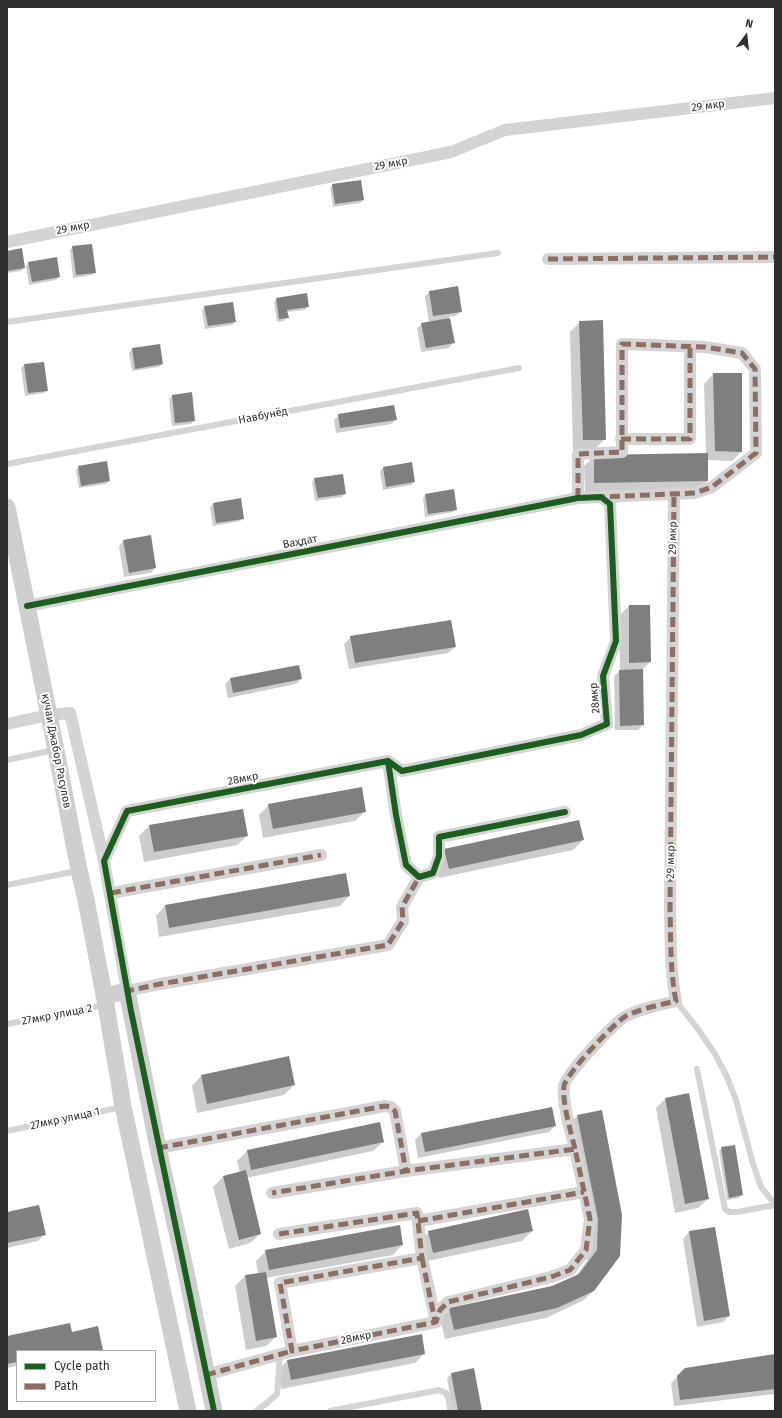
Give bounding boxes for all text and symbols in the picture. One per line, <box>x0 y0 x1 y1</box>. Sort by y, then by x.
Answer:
north arrow <box>726 16 766 56</box>
text: N <box>744 17 754 31</box>
street label: 29 мкр <box>690 97 726 115</box>
street label: 29 мкр <box>373 154 409 174</box>
street label: 29 мкр <box>55 218 91 238</box>
street label: Навбунёд <box>237 405 289 427</box>
street label: 29 мкр <box>666 521 680 555</box>
street label: Ваҳдат <box>282 532 318 552</box>
street label: 28мкр <box>587 682 603 714</box>
street label: кучаи Джабор Расулов <box>38 692 74 810</box>
street label: 28мкр <box>226 770 260 788</box>
street label: 29 мкр <box>664 845 678 879</box>
street label: 27мкр улица 2 <box>21 1002 93 1028</box>
street label: 27мкр улица 1 <box>29 1105 101 1133</box>
street label: 28мкр <box>339 1328 373 1348</box>
legend <box>16 1350 156 1402</box>
text: Cycle path <box>54 1359 110 1373</box>
text: Path <box>54 1379 78 1393</box>

